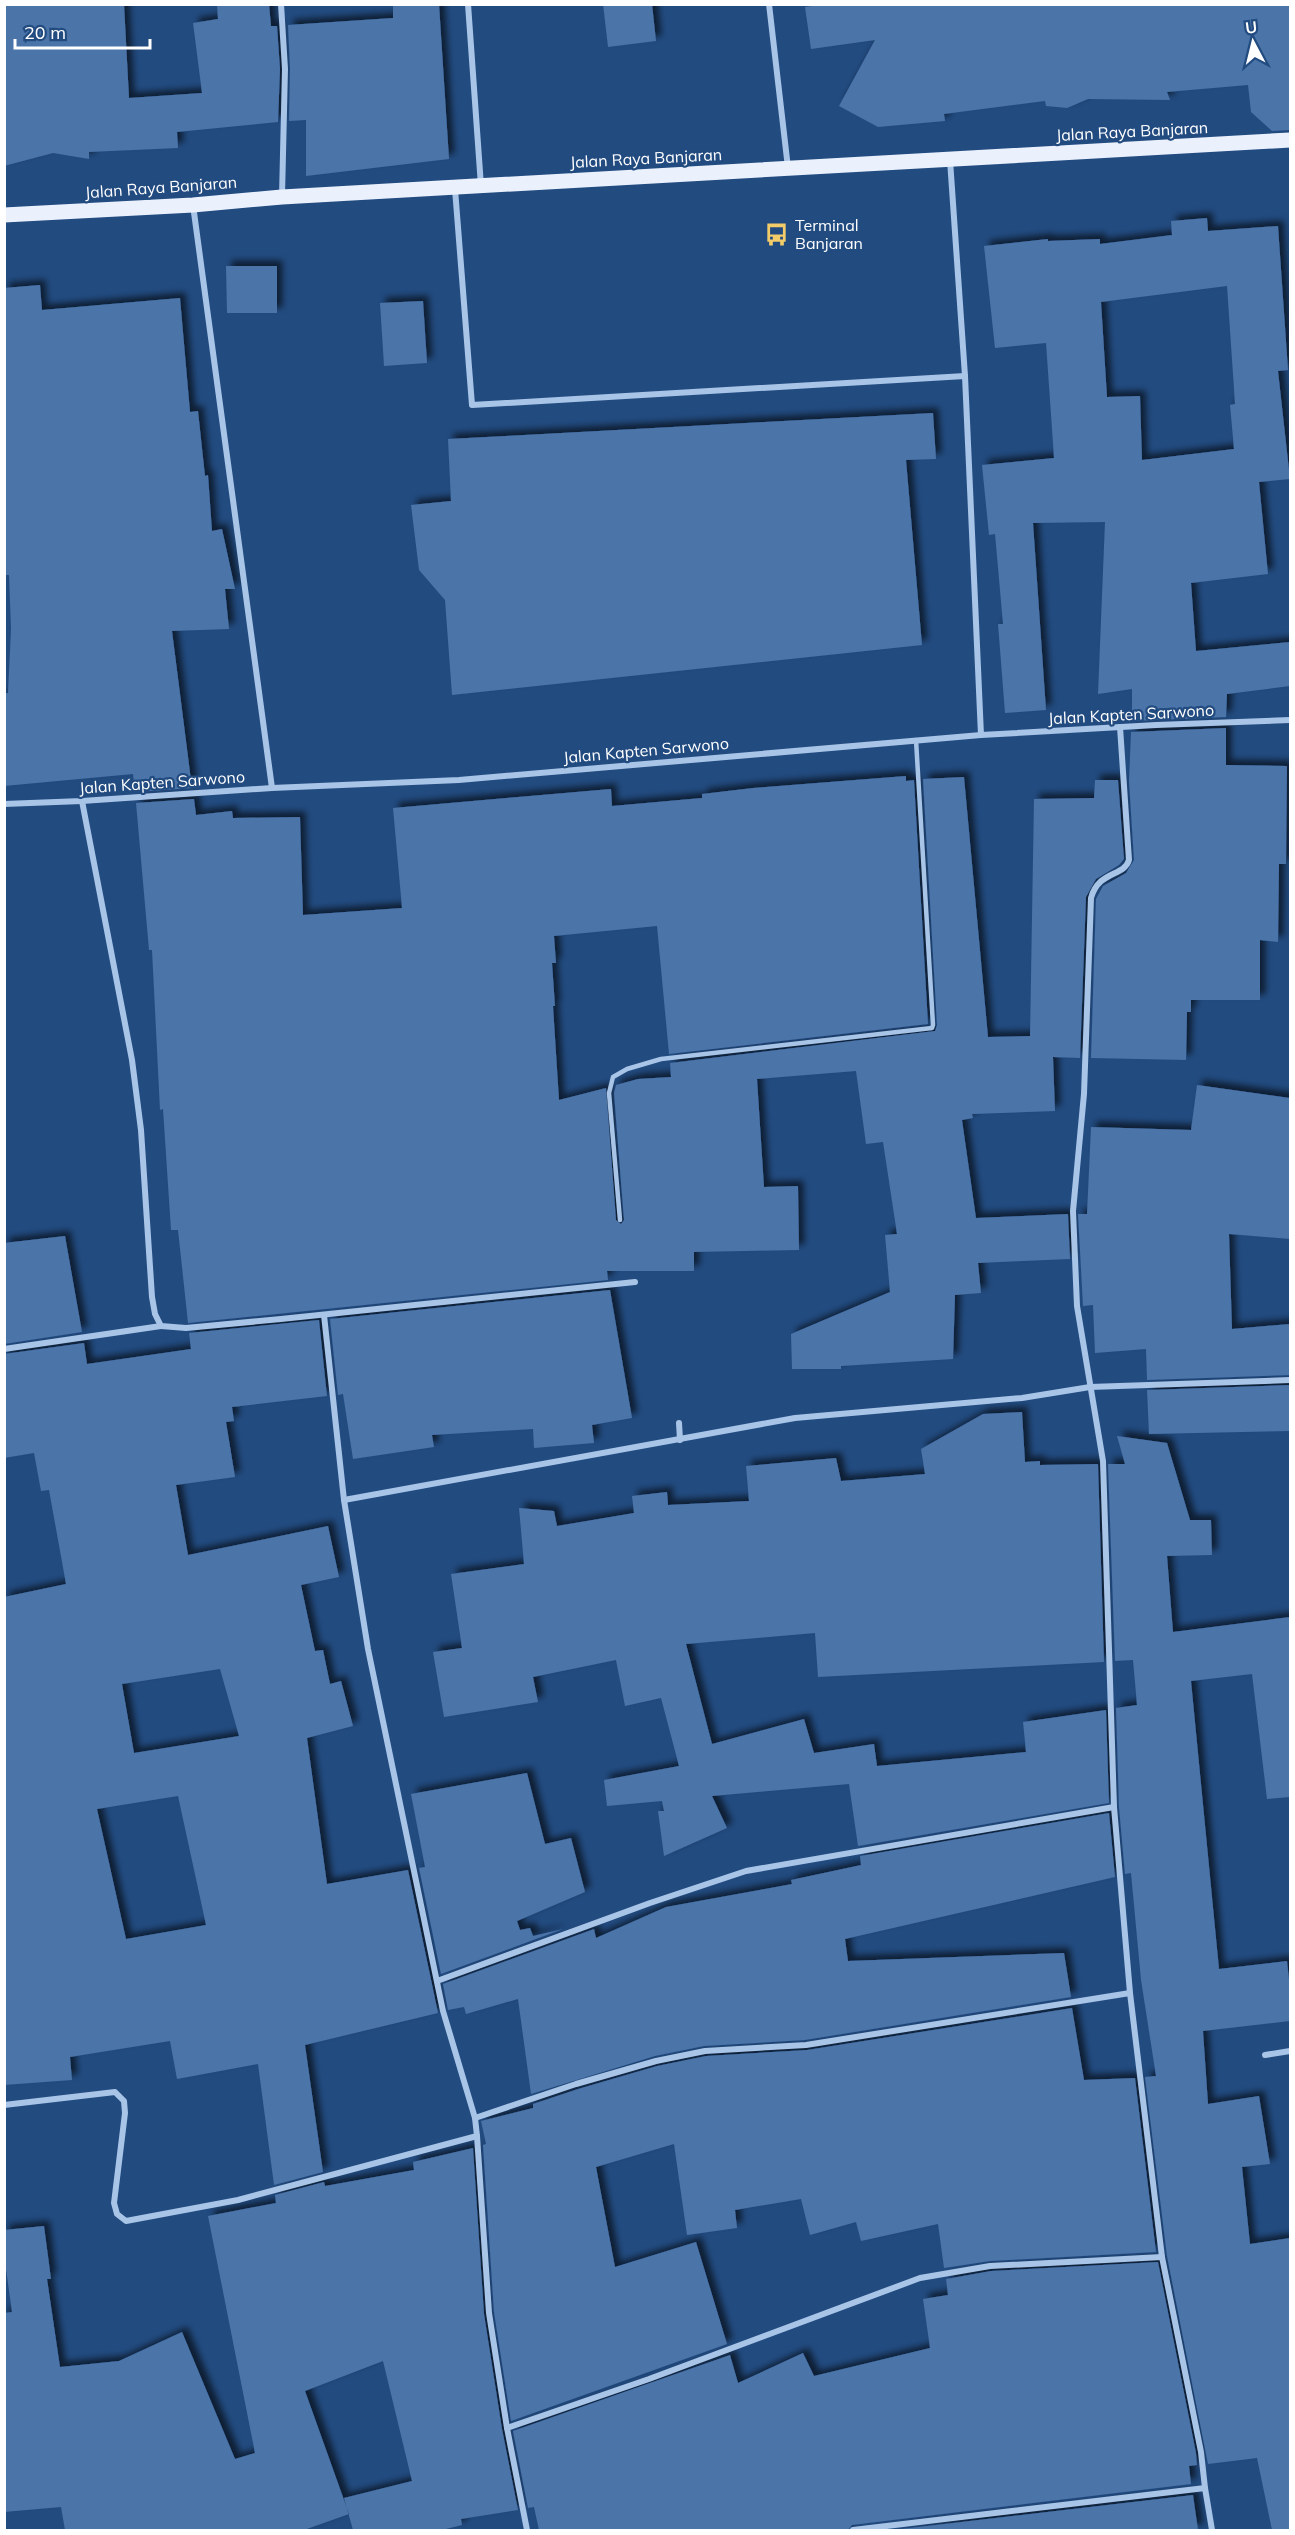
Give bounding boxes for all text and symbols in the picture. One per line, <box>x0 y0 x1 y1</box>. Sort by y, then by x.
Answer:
scale bar <box>15 12 150 50</box>
north arrow <box>1223 12 1283 72</box>
text: U <box>1244 16 1258 38</box>
text: 20 m <box>24 21 66 44</box>
street label: Jalan Raya Banjaran <box>1055 117 1209 145</box>
street label: Jalan Raya Banjaran <box>569 144 723 172</box>
street label: Jalan Raya Banjaran <box>84 172 238 202</box>
place label: Terminal Banjaran <box>795 215 863 253</box>
bus stop icon: Terminal Banjaran <box>764 221 790 247</box>
street label: Jalan Kapten Sarwono <box>1048 700 1214 728</box>
street label: Jalan Kapten Sarwono <box>562 733 730 767</box>
street label: Jalan Kapten Sarwono <box>78 766 246 798</box>

